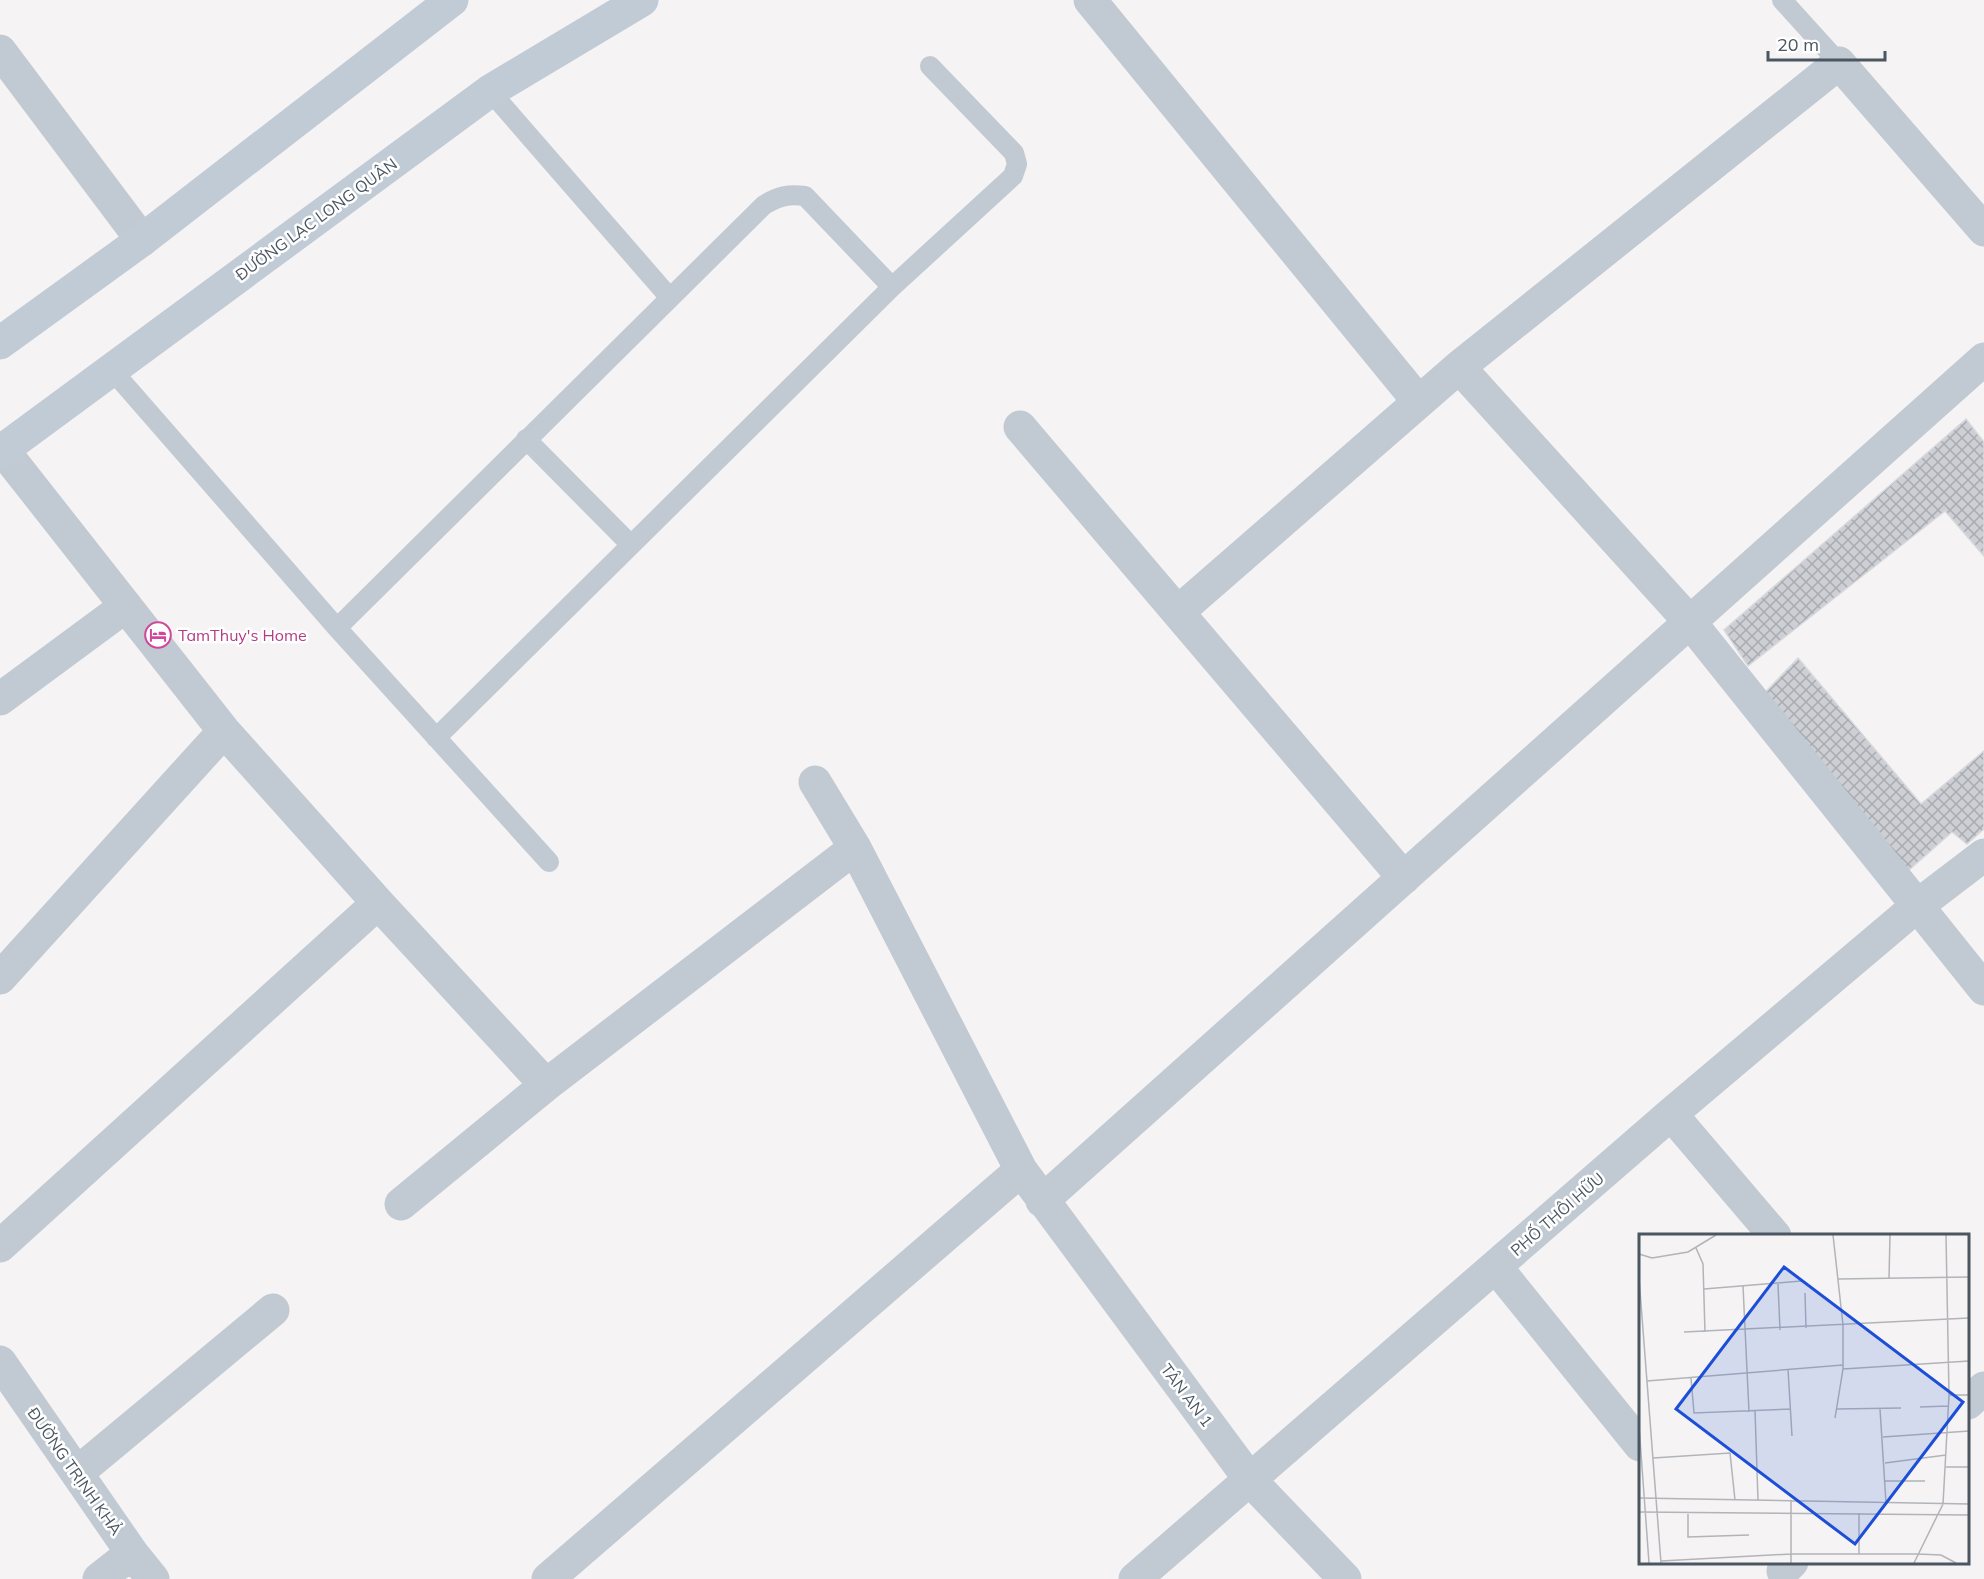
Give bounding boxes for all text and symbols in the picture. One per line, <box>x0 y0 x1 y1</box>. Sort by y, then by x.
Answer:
scale bar <box>1768 24 1885 62</box>
text: 20 m <box>1777 33 1819 56</box>
street label: ĐƯỜNG LẠC LONG QUÂN <box>231 154 401 284</box>
hotel icon: TamThuy's Home <box>143 620 173 650</box>
place label: TamThuy's Home <box>178 625 307 645</box>
street label: PHỐ THÔI HỮU <box>1506 1168 1608 1260</box>
inset map <box>1639 1234 1969 1564</box>
street label: TÂN AN 1 <box>1157 1360 1217 1430</box>
street label: ĐƯỜNG TRỊNH KHẢ <box>23 1403 127 1539</box>

